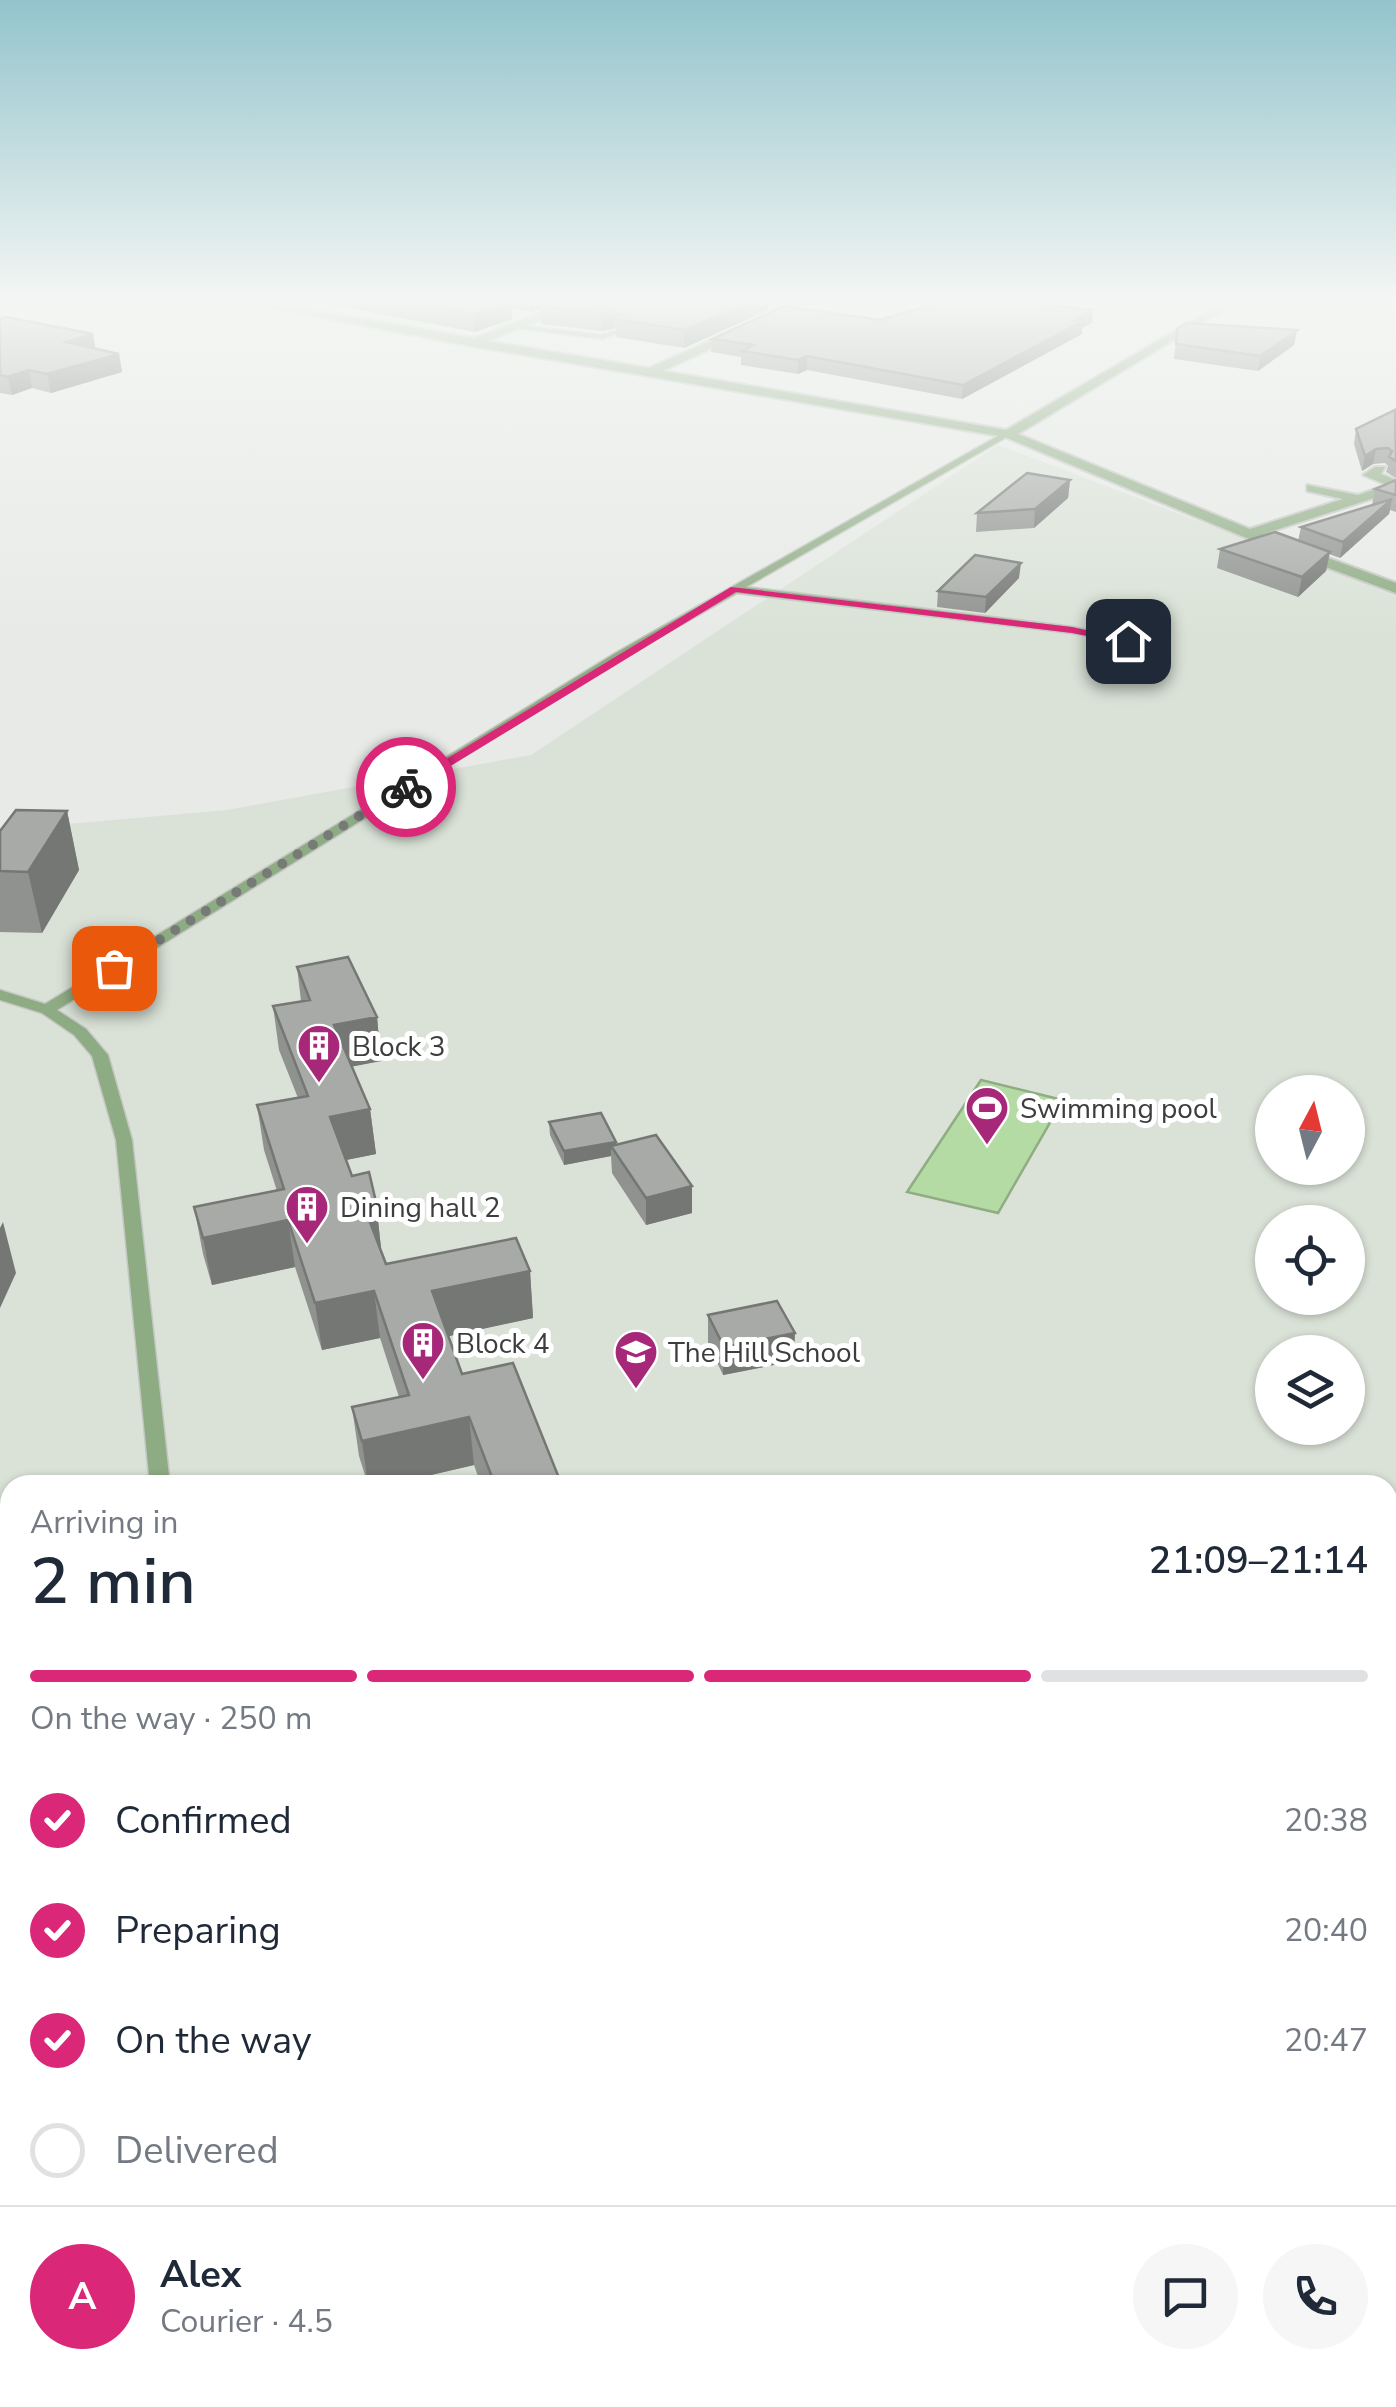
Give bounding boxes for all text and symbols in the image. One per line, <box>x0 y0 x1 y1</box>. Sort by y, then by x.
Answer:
pin <box>1086 599 1171 684</box>
icon: home <box>1101 614 1156 669</box>
courier <box>356 737 456 837</box>
icon: bike <box>379 760 434 815</box>
pin <box>72 926 157 1011</box>
icon: bag <box>87 941 142 996</box>
building icon: Block 3 <box>296 1023 342 1084</box>
place label: Block 3 <box>352 1028 446 1066</box>
north arrow <box>1255 1075 1365 1185</box>
map controls <box>1255 1075 1365 1445</box>
sports icon: Swimming pool <box>964 1085 1010 1146</box>
place label: Swimming pool <box>1020 1090 1217 1128</box>
building icon: Dining hall 2 <box>284 1184 330 1245</box>
place label: Dining hall 2 <box>340 1189 501 1227</box>
button: locate <box>1255 1205 1365 1315</box>
building icon: Block 4 <box>400 1320 446 1381</box>
place label: Block 4 <box>456 1325 550 1363</box>
school or university icon: The Hill School <box>613 1329 659 1390</box>
place label: The Hill School <box>668 1334 861 1372</box>
button: layers <box>1255 1335 1365 1445</box>
text: Arriving in <box>30 1501 178 1544</box>
text: 21:09–21:14 <box>1149 1535 1368 1586</box>
text: 2 min <box>30 1537 196 1626</box>
text: On the way · 250 m <box>30 1697 312 1740</box>
icon: check <box>30 1793 85 1848</box>
text: Confirmed <box>115 1795 292 1846</box>
text: 20:38 <box>1284 1799 1368 1842</box>
icon: check <box>30 1903 85 1958</box>
text: Preparing <box>115 1905 281 1956</box>
text: 20:40 <box>1284 1909 1368 1952</box>
icon: check <box>30 2013 85 2068</box>
text: On the way <box>115 2015 311 2066</box>
text: 20:47 <box>1284 2019 1368 2062</box>
text: Delivered <box>115 2125 279 2176</box>
button: chat <box>1133 2244 1238 2349</box>
button: phone <box>1263 2244 1368 2349</box>
text: Alex <box>160 2249 241 2300</box>
text: A <box>68 2271 97 2322</box>
text: Courier · 4.5 <box>160 2300 333 2343</box>

